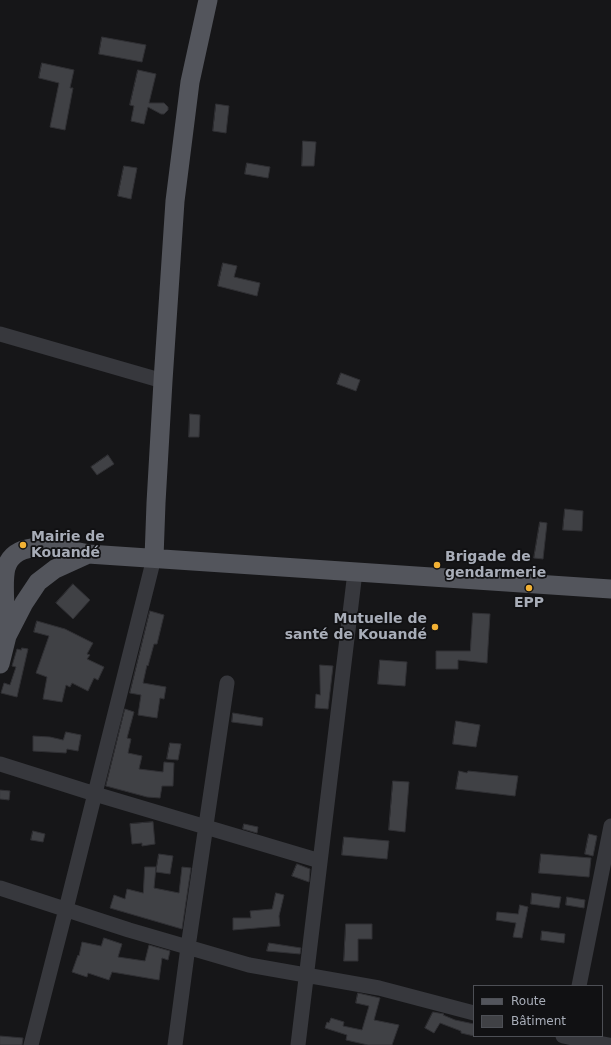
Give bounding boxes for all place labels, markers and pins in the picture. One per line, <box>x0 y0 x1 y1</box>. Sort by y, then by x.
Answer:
place label: Mairie de Kouandé <box>31 529 105 562</box>
marker: Mairie de Kouandé <box>18 540 28 550</box>
place label: Brigade de gendarmerie <box>445 549 546 582</box>
marker: Brigade de gendarmerie <box>432 560 442 570</box>
marker: EPP <box>524 583 534 593</box>
place label: EPP <box>514 595 544 611</box>
place label: Mutuelle de santé de Kouandé <box>285 611 427 644</box>
marker: Mutuelle de santé de Kouandé <box>430 622 440 632</box>

